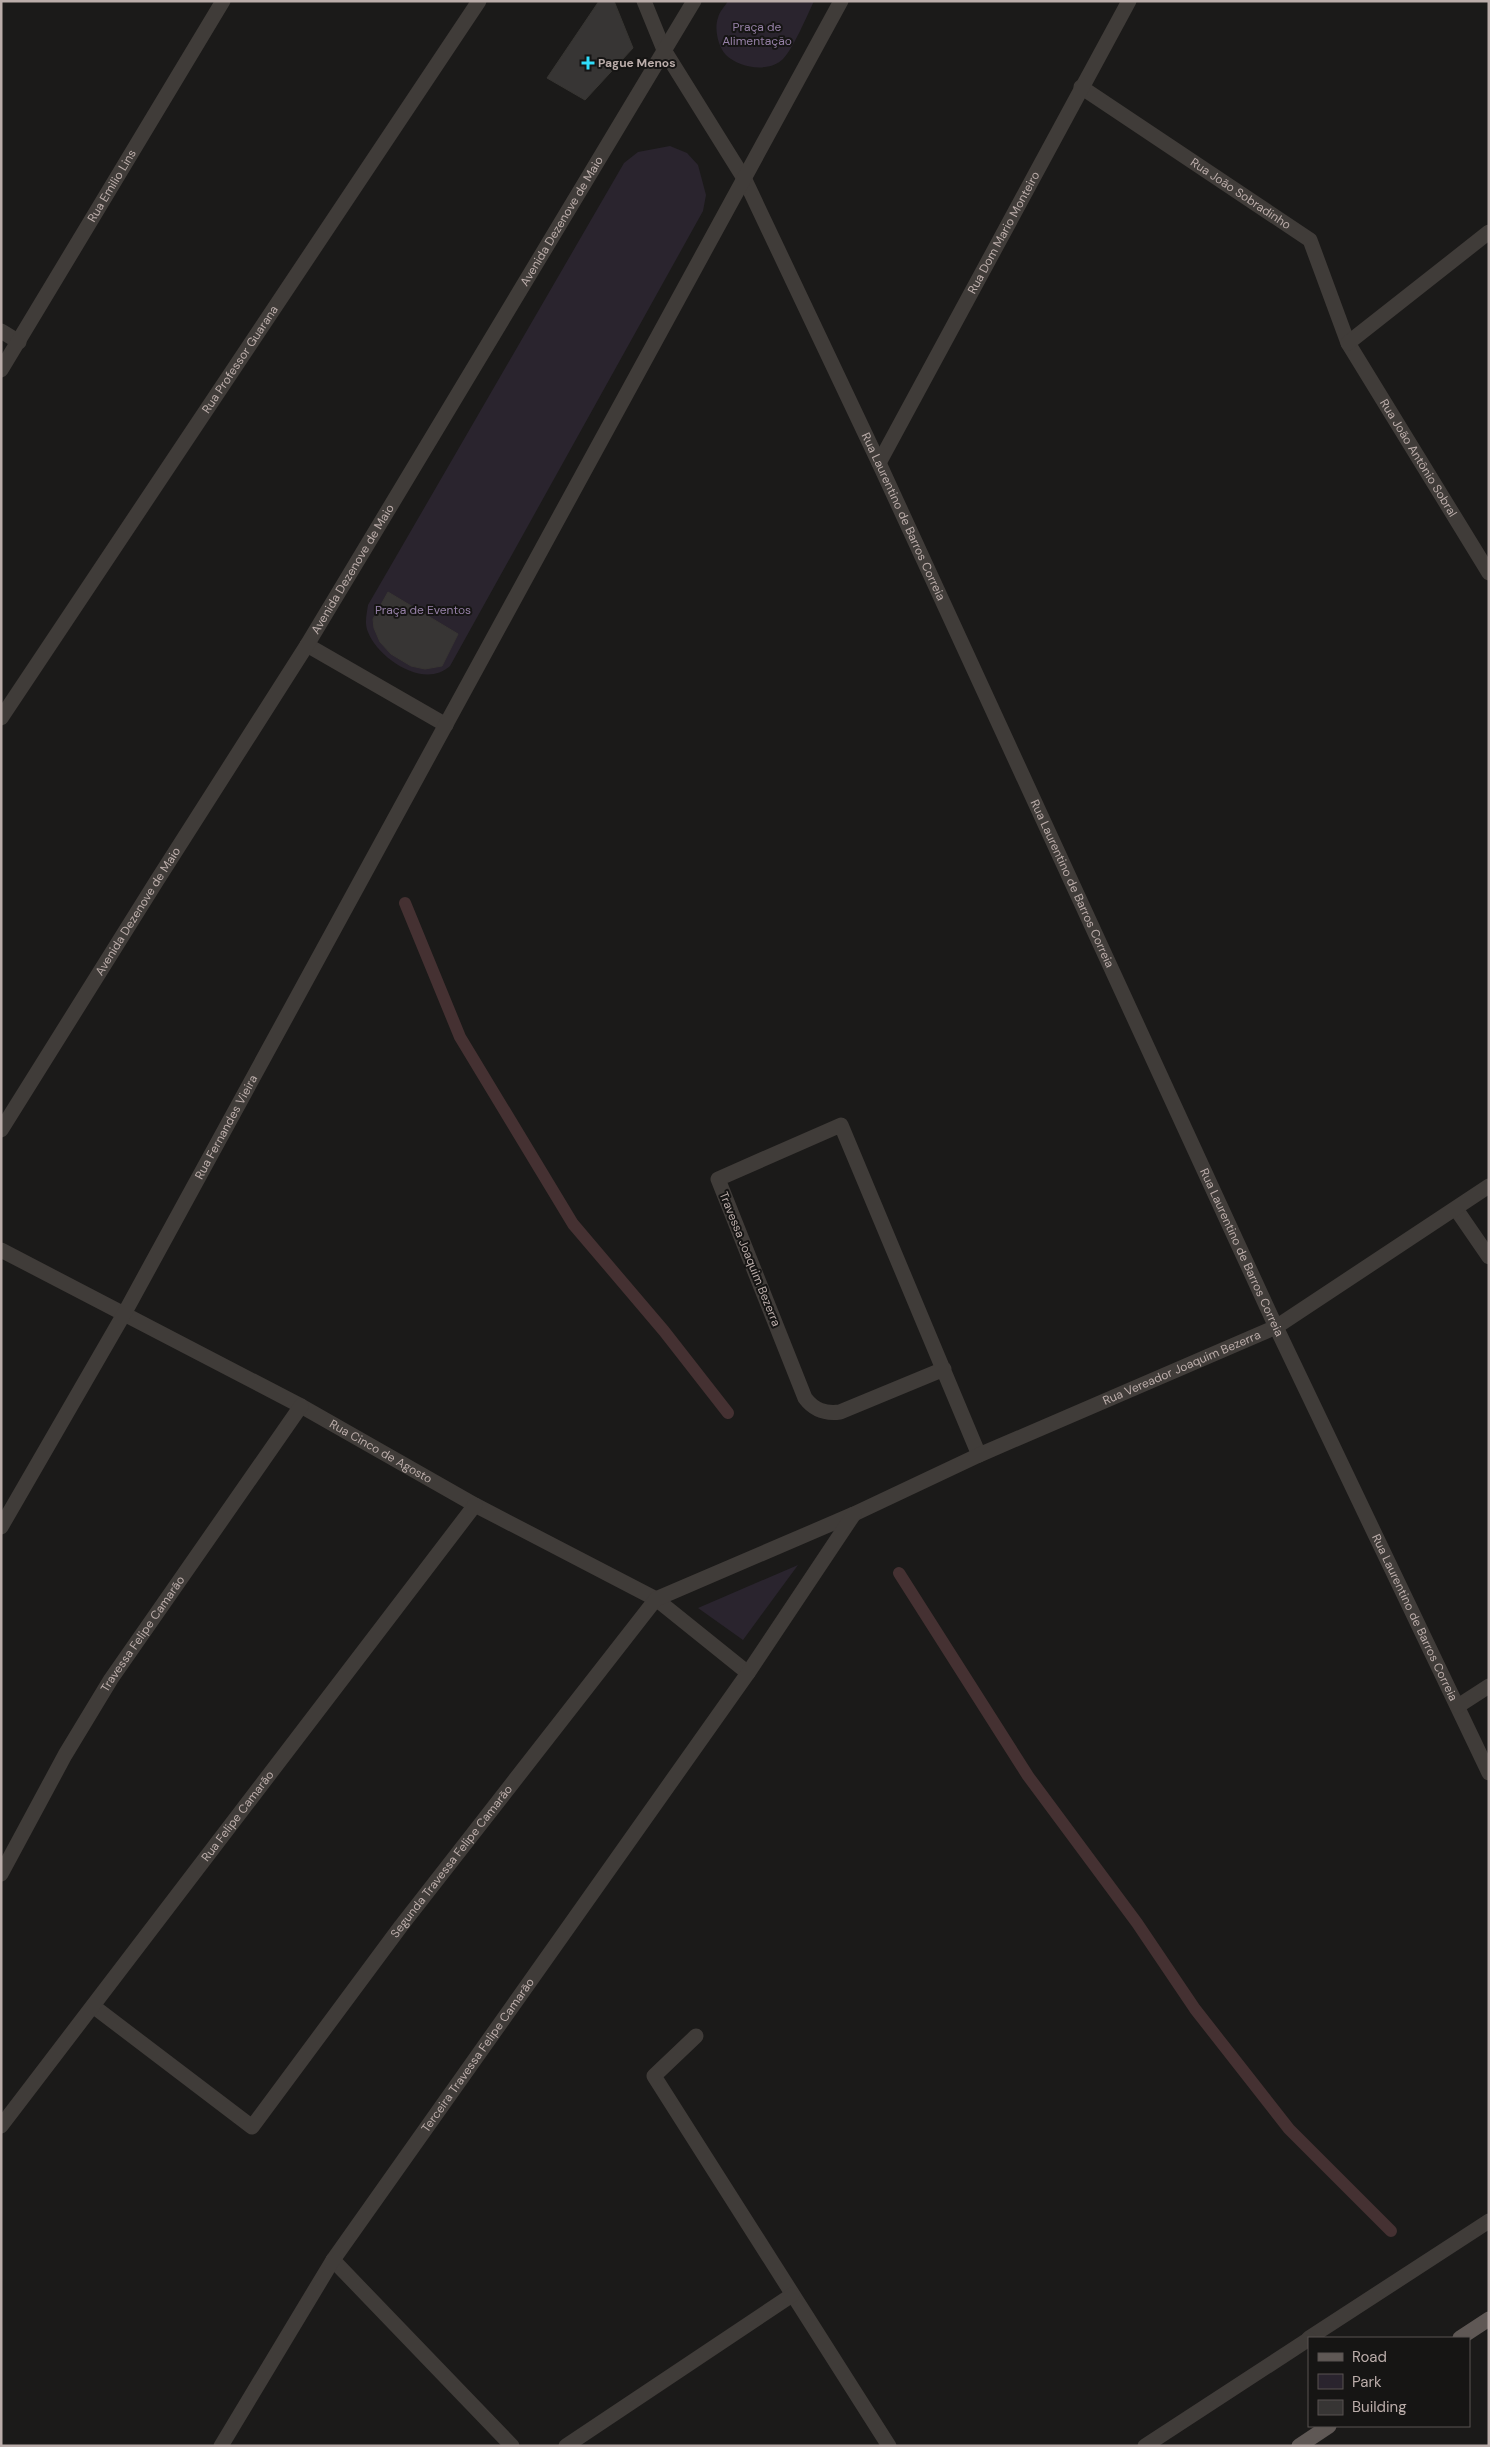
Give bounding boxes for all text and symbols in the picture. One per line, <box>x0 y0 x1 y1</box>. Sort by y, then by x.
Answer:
park label: Praça de Alimentação <box>722 19 792 49</box>
place label: Pague Menos <box>598 55 676 71</box>
marker: Pague Menos <box>582 57 594 69</box>
street label: Rua Emilio Lins <box>84 146 140 225</box>
street label: Avenida Dezenove de Maio <box>517 153 607 289</box>
street label: Rua João Sobradinho <box>1187 154 1294 233</box>
street label: Rua Dom Mario Monteiro <box>964 168 1043 297</box>
street label: Rua Professor Guarana <box>198 302 282 416</box>
street label: Rua João Antônio Sobral <box>1376 396 1461 520</box>
street label: Rua Laurentino de Barros Correia <box>858 430 949 603</box>
street label: Avenida Dezenove de Maio <box>307 501 398 637</box>
park label: Praça de Eventos <box>375 602 471 618</box>
street label: Rua Laurentino de Barros Correia <box>1027 797 1118 970</box>
street label: Avenida Dezenove de Maio <box>92 844 184 978</box>
street label: Rua Fernandes Vieira <box>191 1072 261 1182</box>
street label: Rua Laurentino de Barros Correia <box>1196 1166 1287 1339</box>
street label: Travessa Joaquim Bezerra <box>716 1189 784 1329</box>
street label: Rua Vereador Joaquim Bezerra <box>1100 1327 1263 1409</box>
street label: Rua Cinco de Agosto <box>327 1416 435 1487</box>
street label: Rua Laurentino de Barros Correia <box>1368 1531 1461 1704</box>
street label: Travessa Felipe Camarão <box>97 1573 188 1695</box>
street label: Rua Felipe Camarão <box>198 1767 277 1865</box>
street label: Segunda Travessa Felipe Camarão <box>387 1782 516 1941</box>
street label: Terceira Travessa Felipe Camarão <box>418 1975 538 2136</box>
legend <box>1308 2337 1470 2427</box>
text: Road <box>1352 2347 1387 2367</box>
text: Park <box>1352 2372 1382 2392</box>
text: Building <box>1352 2397 1407 2417</box>

